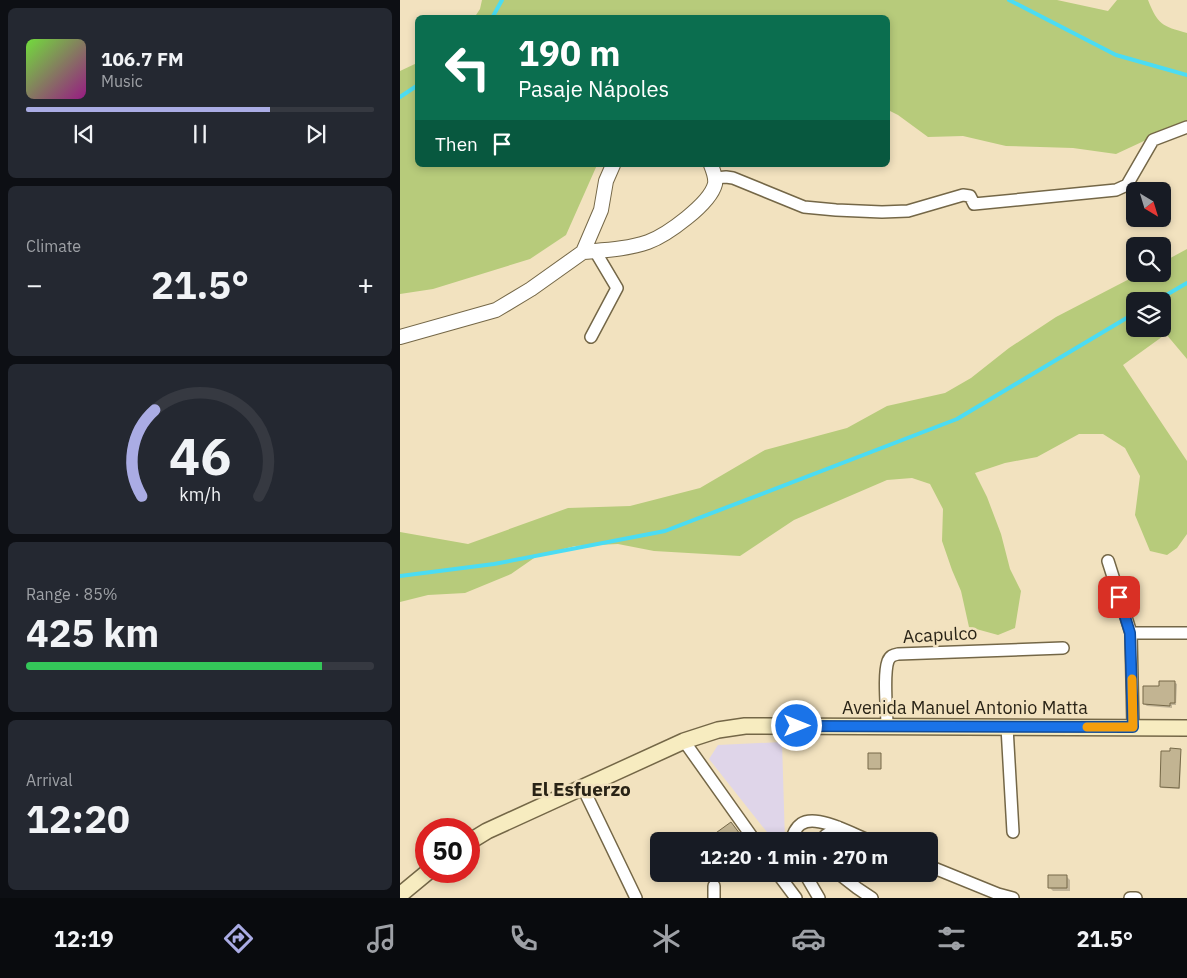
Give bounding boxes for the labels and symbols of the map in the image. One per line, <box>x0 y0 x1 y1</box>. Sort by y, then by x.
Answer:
north arrow <box>1126 182 1171 228</box>
pin <box>1098 576 1140 618</box>
street label: Acapulco <box>902 621 978 648</box>
street label: Avenida Manuel Antonio Matta <box>842 696 1088 719</box>
position arrow <box>770 699 822 751</box>
district label: El Esfuerzo <box>531 777 631 801</box>
speed limit sign: 50 <box>415 818 480 883</box>

